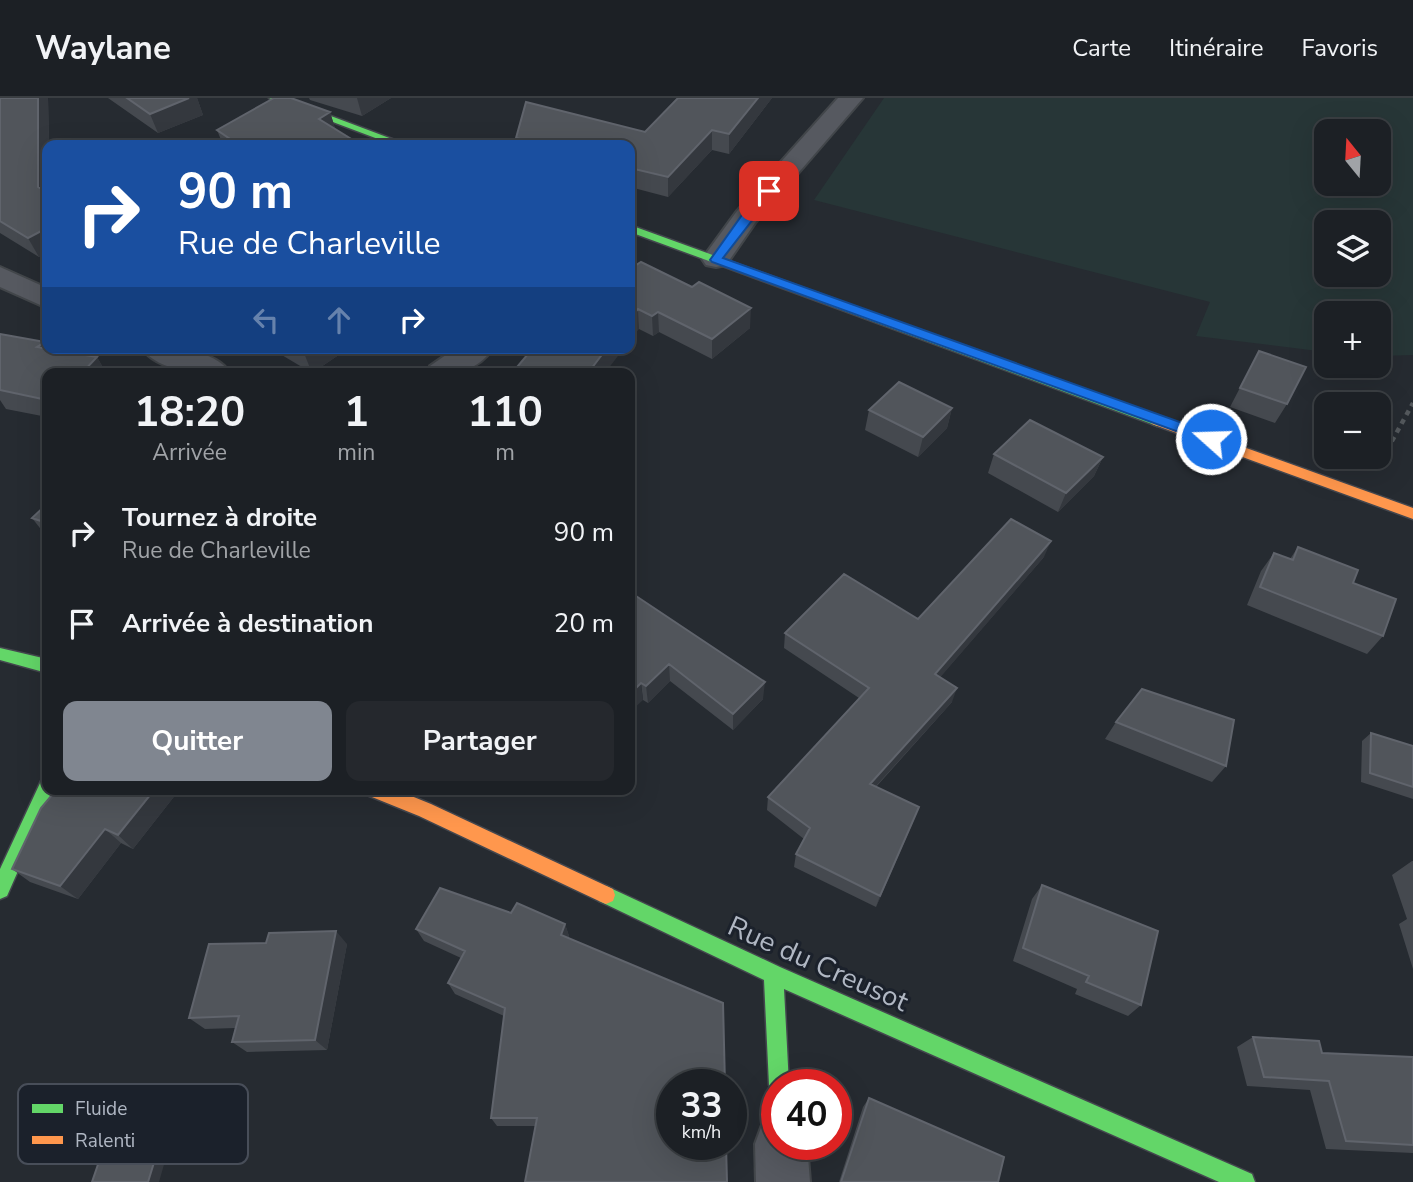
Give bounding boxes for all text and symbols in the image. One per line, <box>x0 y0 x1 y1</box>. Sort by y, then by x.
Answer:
text: Waylane <box>35 26 171 71</box>
text: Carte <box>1072 32 1131 64</box>
text: Itinéraire <box>1169 32 1263 64</box>
text: Favoris <box>1301 32 1378 64</box>
north arrow <box>1314 119 1391 196</box>
map controls <box>1314 119 1391 469</box>
text: 90 m <box>178 158 293 225</box>
pin <box>739 161 799 221</box>
icon: right <box>63 168 154 259</box>
icon: arrive <box>750 172 788 210</box>
button: layers <box>1314 210 1391 287</box>
text: Rue de Charleville <box>178 222 440 265</box>
icon: left <box>247 301 285 339</box>
icon: ahead <box>320 301 358 339</box>
icon: right <box>393 301 431 339</box>
button: + <box>1314 301 1391 378</box>
text: 18:20 <box>134 384 245 441</box>
text: 1 <box>344 384 369 441</box>
text: 110 <box>467 384 543 441</box>
button: − <box>1314 392 1391 469</box>
position arrow <box>1174 402 1248 476</box>
text: Arrivée <box>152 437 227 468</box>
text: min <box>337 437 375 468</box>
text: m <box>495 437 515 468</box>
text: Tournez à droite <box>122 500 317 535</box>
icon: right <box>63 514 101 552</box>
text: 90 m <box>554 515 614 550</box>
text: Rue de Charleville <box>122 535 311 566</box>
icon: arrive <box>63 605 101 643</box>
text: Arrivée à destination <box>122 606 373 641</box>
text: 20 m <box>554 606 614 641</box>
button: Quitter <box>63 701 332 781</box>
button: Partager <box>346 701 614 781</box>
street label: Rue du Creusot <box>722 907 914 1021</box>
speed limit sign: 40 <box>761 1069 852 1160</box>
text: 33 <box>680 1082 723 1129</box>
legend <box>18 1084 248 1164</box>
text: Fluide <box>75 1096 127 1122</box>
text: km/h <box>682 1120 721 1144</box>
text: Ralenti <box>75 1128 135 1154</box>

